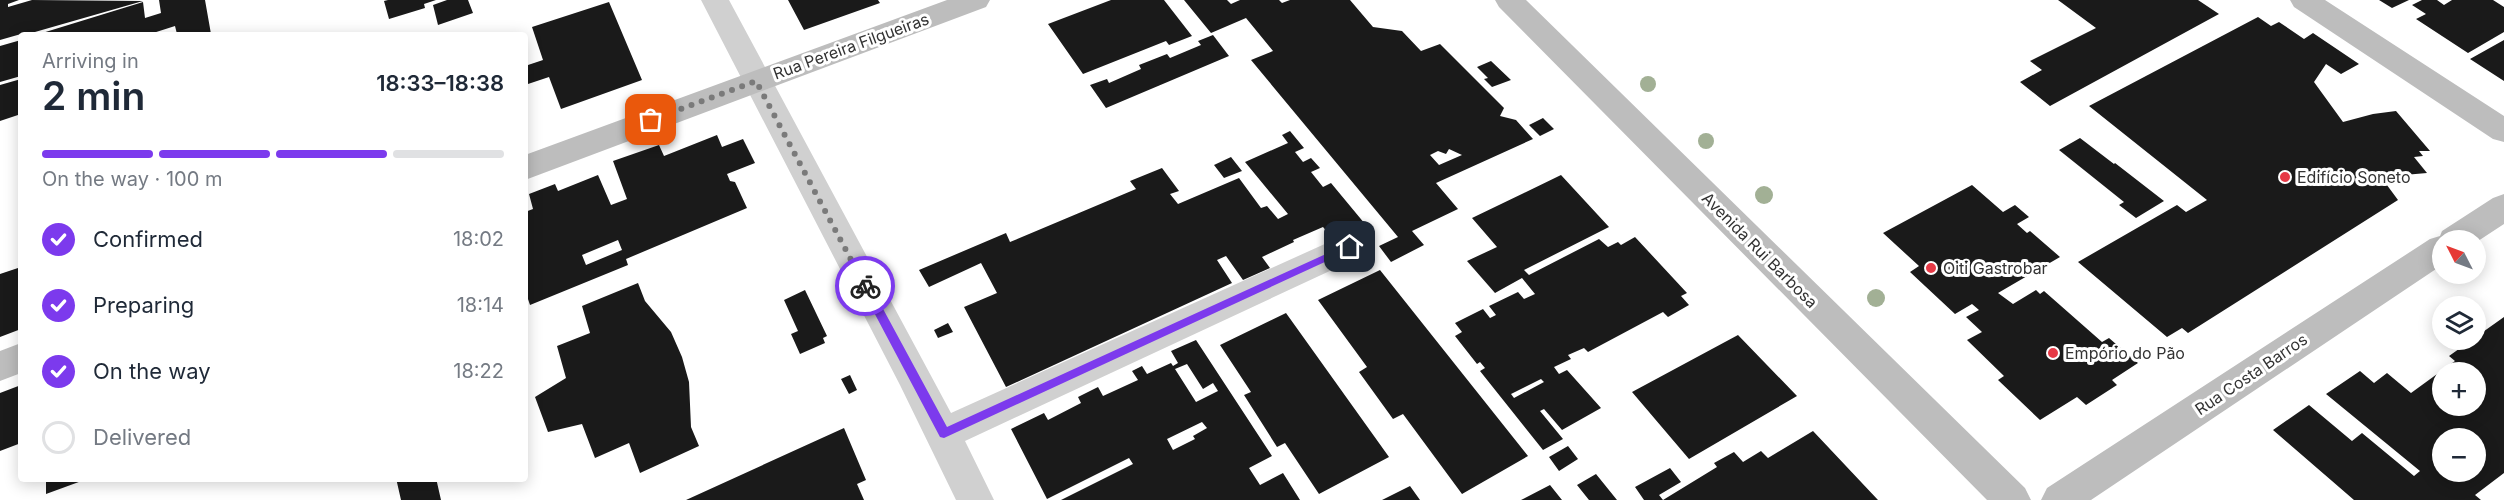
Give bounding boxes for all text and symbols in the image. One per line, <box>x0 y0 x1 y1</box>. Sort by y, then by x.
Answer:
street label: Rua Pereira Filgueiras <box>770 9 932 83</box>
text: Arriving in <box>42 49 139 73</box>
text: 18:33–18:38 <box>376 70 504 96</box>
text: 2 min <box>42 72 145 119</box>
pin <box>625 94 676 145</box>
icon: bag <box>634 103 667 136</box>
text: On the way · 100 m <box>42 167 222 191</box>
place label: Edifício Soneto <box>2297 167 2411 187</box>
marker: Edifício Soneto <box>2278 170 2292 184</box>
street label: Avenida Rui Barbosa <box>1698 188 1822 312</box>
pin <box>1324 221 1375 272</box>
icon: check <box>42 223 75 256</box>
text: Confirmed <box>93 226 203 252</box>
text: 18:02 <box>453 227 504 251</box>
icon: home <box>1333 230 1366 263</box>
north arrow <box>2432 230 2486 284</box>
map controls <box>2432 230 2486 482</box>
courier <box>835 256 895 316</box>
place label: Oiti Gastrobar <box>1943 258 2048 278</box>
marker: Oiti Gastrobar <box>1924 261 1938 275</box>
icon: bike <box>849 270 882 303</box>
icon: check <box>42 289 75 322</box>
text: Preparing <box>93 292 194 318</box>
text: 18:14 <box>457 293 504 317</box>
button: layers <box>2432 296 2486 350</box>
street label: Rua Costa Barros <box>2191 329 2311 419</box>
place label: Empório do Pão <box>2065 343 2185 363</box>
marker: Empório do Pão <box>2046 346 2060 360</box>
icon: check <box>42 355 75 388</box>
text: On the way <box>93 358 211 384</box>
text: 18:22 <box>453 359 504 383</box>
button: + <box>2432 362 2486 416</box>
text: Delivered <box>93 424 191 450</box>
button: − <box>2432 428 2486 482</box>

